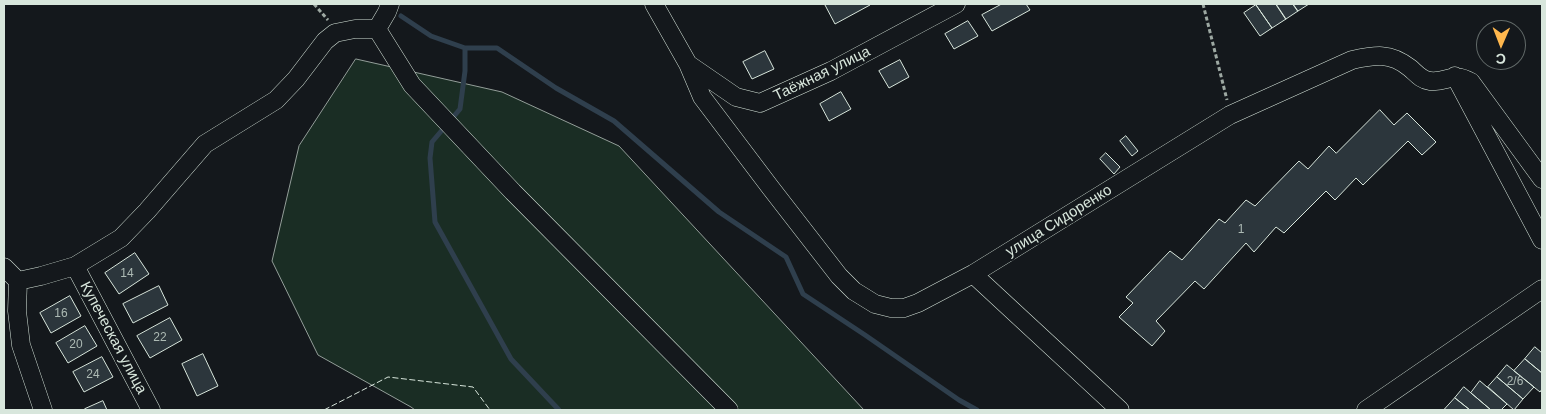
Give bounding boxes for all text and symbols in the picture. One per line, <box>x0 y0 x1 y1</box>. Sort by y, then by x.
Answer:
north arrow <box>1476 20 1526 70</box>
street label: Таёжная улица <box>771 43 873 105</box>
text: С <box>1496 51 1506 67</box>
street label: улица Сидоренко <box>1003 181 1115 261</box>
house number: 1 <box>1238 223 1244 237</box>
house number: 14 <box>120 267 134 281</box>
street label: Купеческая улица <box>76 279 150 397</box>
house number: 16 <box>54 307 68 321</box>
house number: 22 <box>153 331 167 345</box>
house number: 20 <box>69 338 83 352</box>
house number: 24 <box>86 368 100 382</box>
house number: 2/6 <box>1507 375 1523 389</box>

